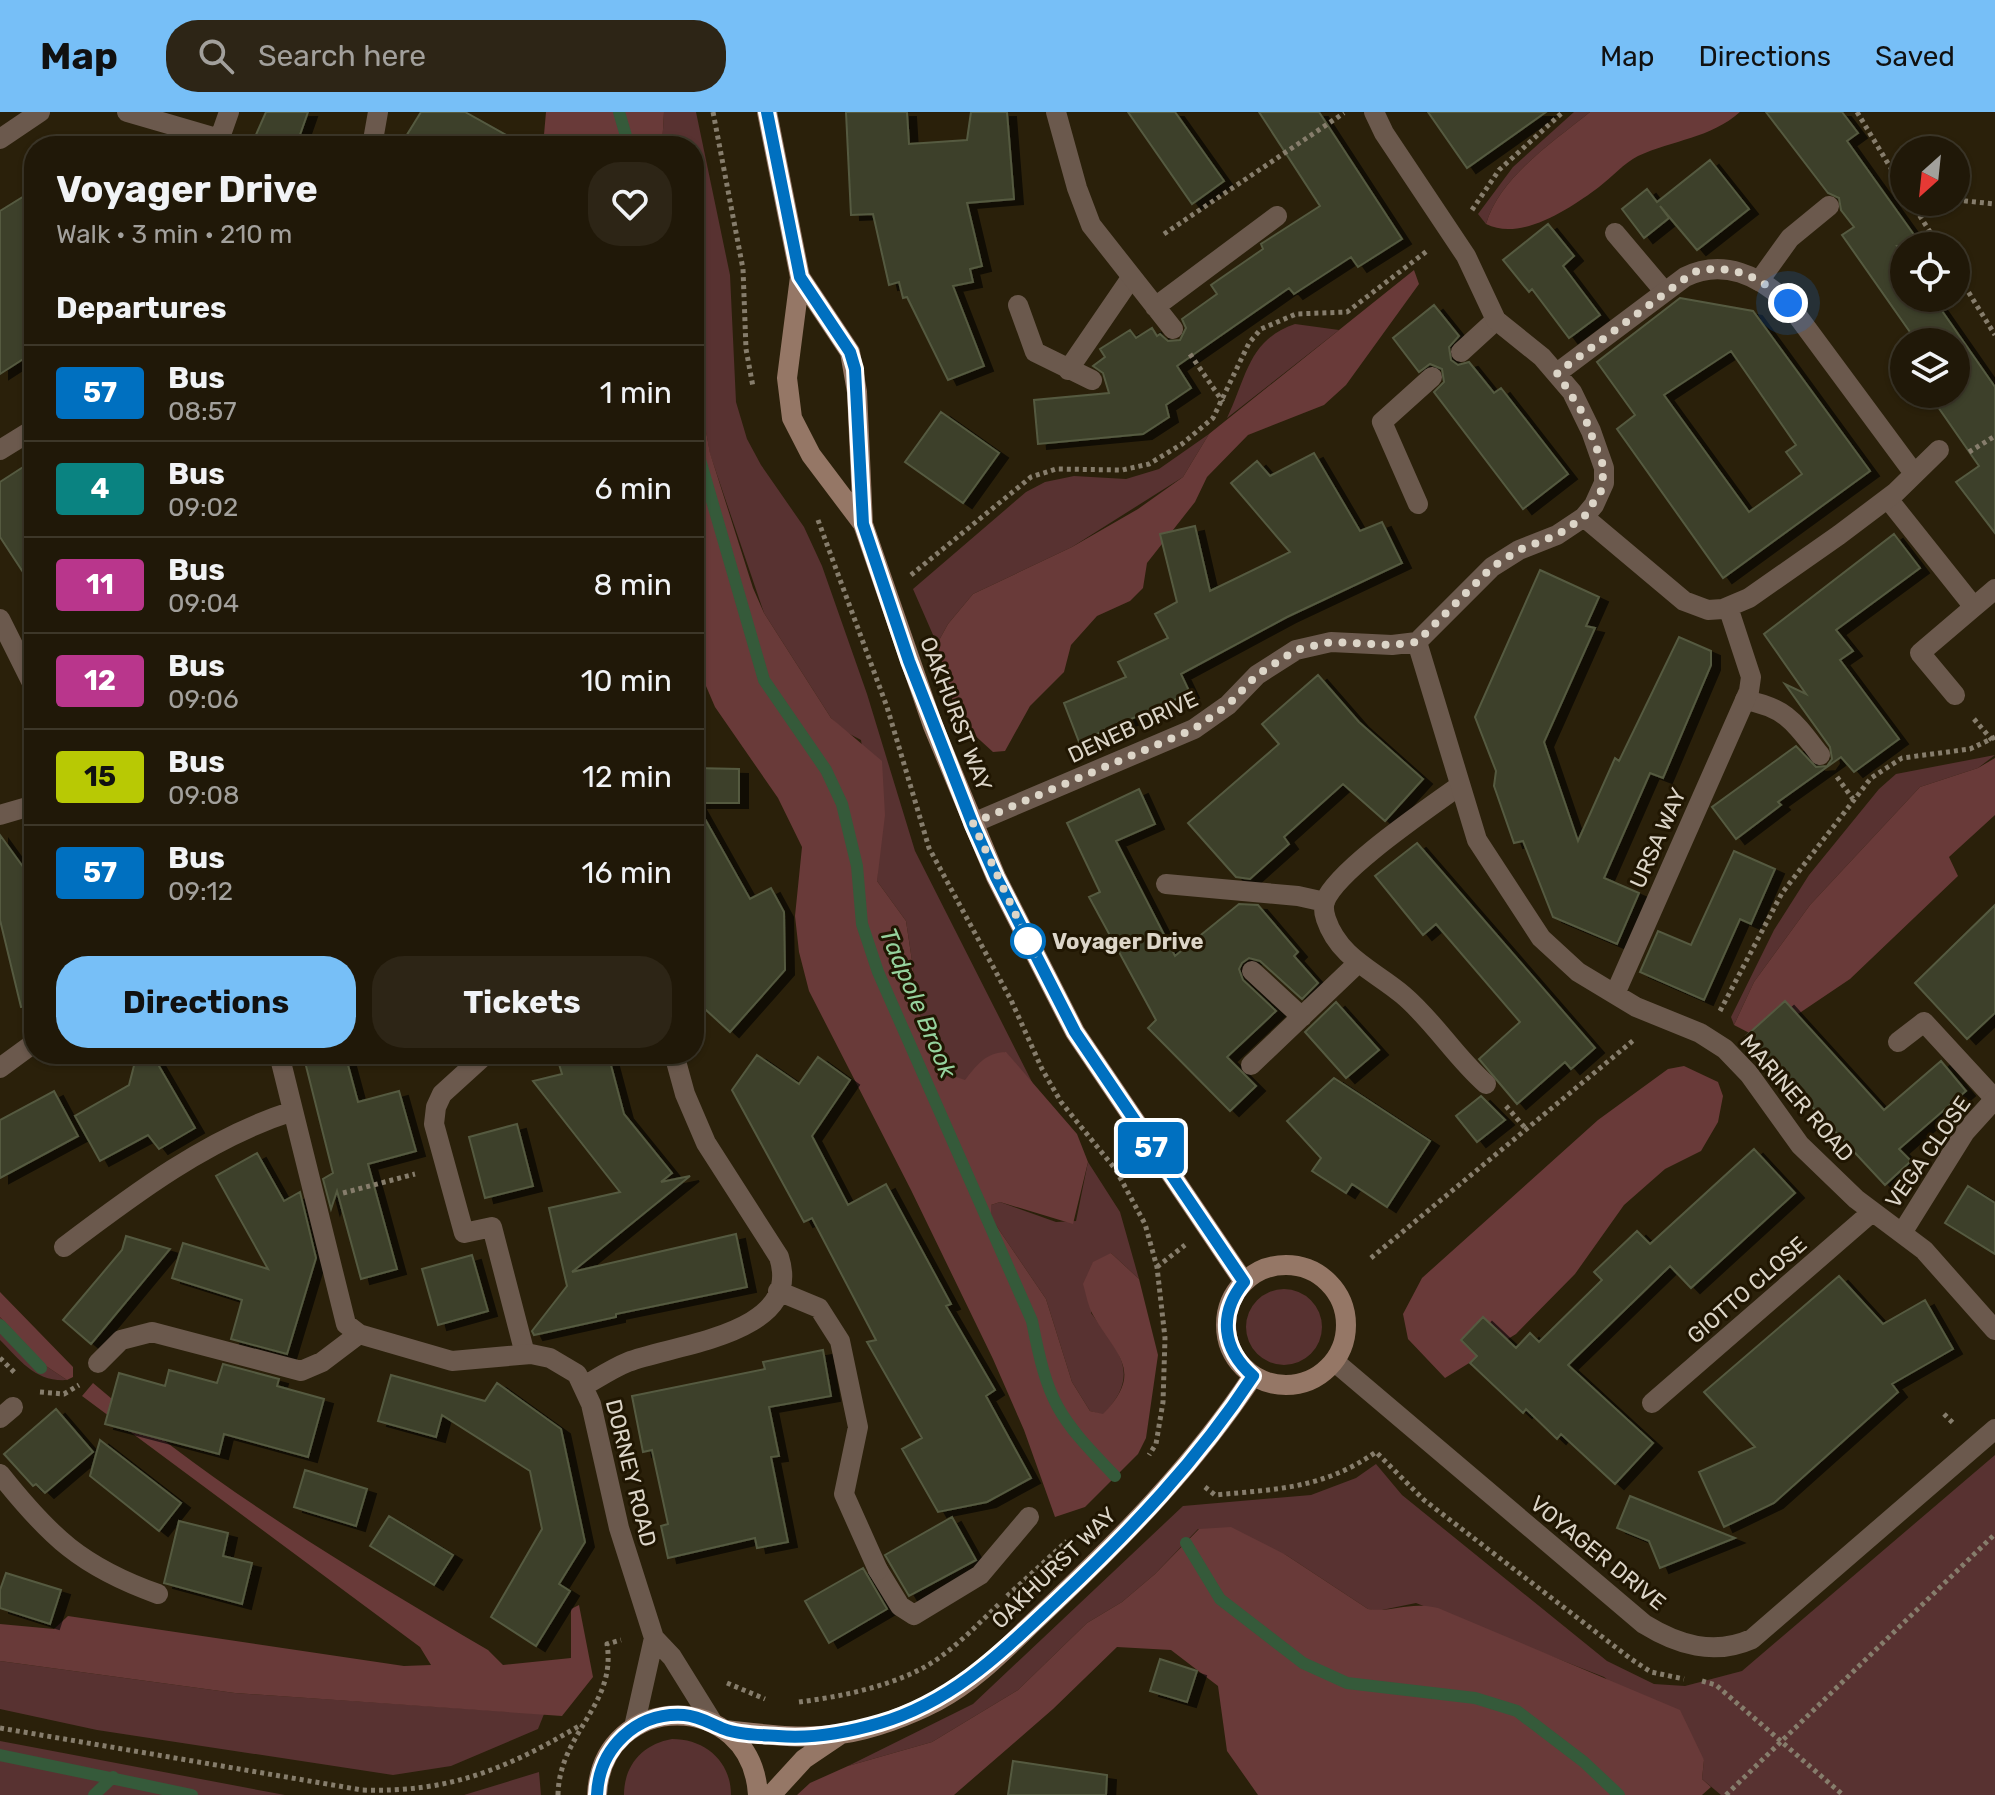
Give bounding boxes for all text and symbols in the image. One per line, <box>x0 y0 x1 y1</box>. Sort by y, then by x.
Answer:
search box <box>166 20 726 92</box>
text: Map <box>40 33 118 79</box>
icon: search <box>194 34 238 78</box>
text: Search here <box>258 38 426 74</box>
text: Map <box>1600 40 1654 73</box>
text: Directions <box>1698 40 1831 73</box>
text: Saved <box>1875 40 1955 73</box>
north arrow <box>1890 136 1970 216</box>
map controls <box>1890 136 1970 408</box>
button: heart <box>588 162 672 246</box>
text: Voyager Drive <box>56 166 318 212</box>
text: Walk · 3 min · 210 m <box>56 219 292 250</box>
button: locate <box>1890 232 1970 312</box>
your location <box>1768 283 1808 323</box>
text: Departures <box>56 290 227 326</box>
button: layers <box>1890 328 1970 408</box>
text: Bus <box>168 360 225 396</box>
text: 1 min <box>600 375 672 411</box>
text: 57 <box>83 376 117 409</box>
text: 08:57 <box>168 396 236 427</box>
text: Bus <box>168 456 225 492</box>
text: 6 min <box>594 471 672 507</box>
text: 4 <box>90 472 110 505</box>
text: 09:02 <box>168 492 238 523</box>
text: Bus <box>168 552 225 588</box>
text: 8 min <box>593 567 672 603</box>
text: 11 <box>86 568 114 601</box>
text: 09:04 <box>168 588 239 619</box>
street label: OAKHURST WAY <box>914 633 998 795</box>
text: Bus <box>168 648 225 684</box>
text: 10 min <box>581 663 672 699</box>
text: 12 <box>84 664 116 697</box>
text: 09:06 <box>168 684 239 715</box>
street label: DENEB DRIVE <box>1064 685 1202 769</box>
text: Bus <box>168 744 225 780</box>
text: 12 min <box>582 759 672 795</box>
text: 15 <box>84 760 116 793</box>
text: 09:08 <box>168 780 240 811</box>
street label: URSA WAY <box>1624 784 1692 892</box>
text: Bus <box>168 840 225 876</box>
text: 16 min <box>582 855 672 891</box>
text: 57 <box>83 856 117 889</box>
text: 09:12 <box>168 876 233 907</box>
water label: Tadpole Brook <box>874 924 962 1083</box>
marker: Voyager Drive <box>1011 924 1045 958</box>
place label: Voyager Drive <box>1052 928 1204 955</box>
button: Directions <box>56 956 356 1048</box>
button: Tickets <box>372 956 672 1048</box>
street label: MARINER ROAD <box>1734 1029 1860 1167</box>
street label: VEGA CLOSE <box>1879 1091 1977 1213</box>
line badge: 57 <box>1115 1122 1187 1174</box>
text: 57 <box>1134 1131 1168 1164</box>
street label: GIOTTO CLOSE <box>1682 1231 1812 1349</box>
street label: DORNEY ROAD <box>600 1396 662 1550</box>
street label: VOYAGER DRIVE <box>1525 1490 1671 1616</box>
street label: OAKHURST WAY <box>986 1502 1122 1634</box>

